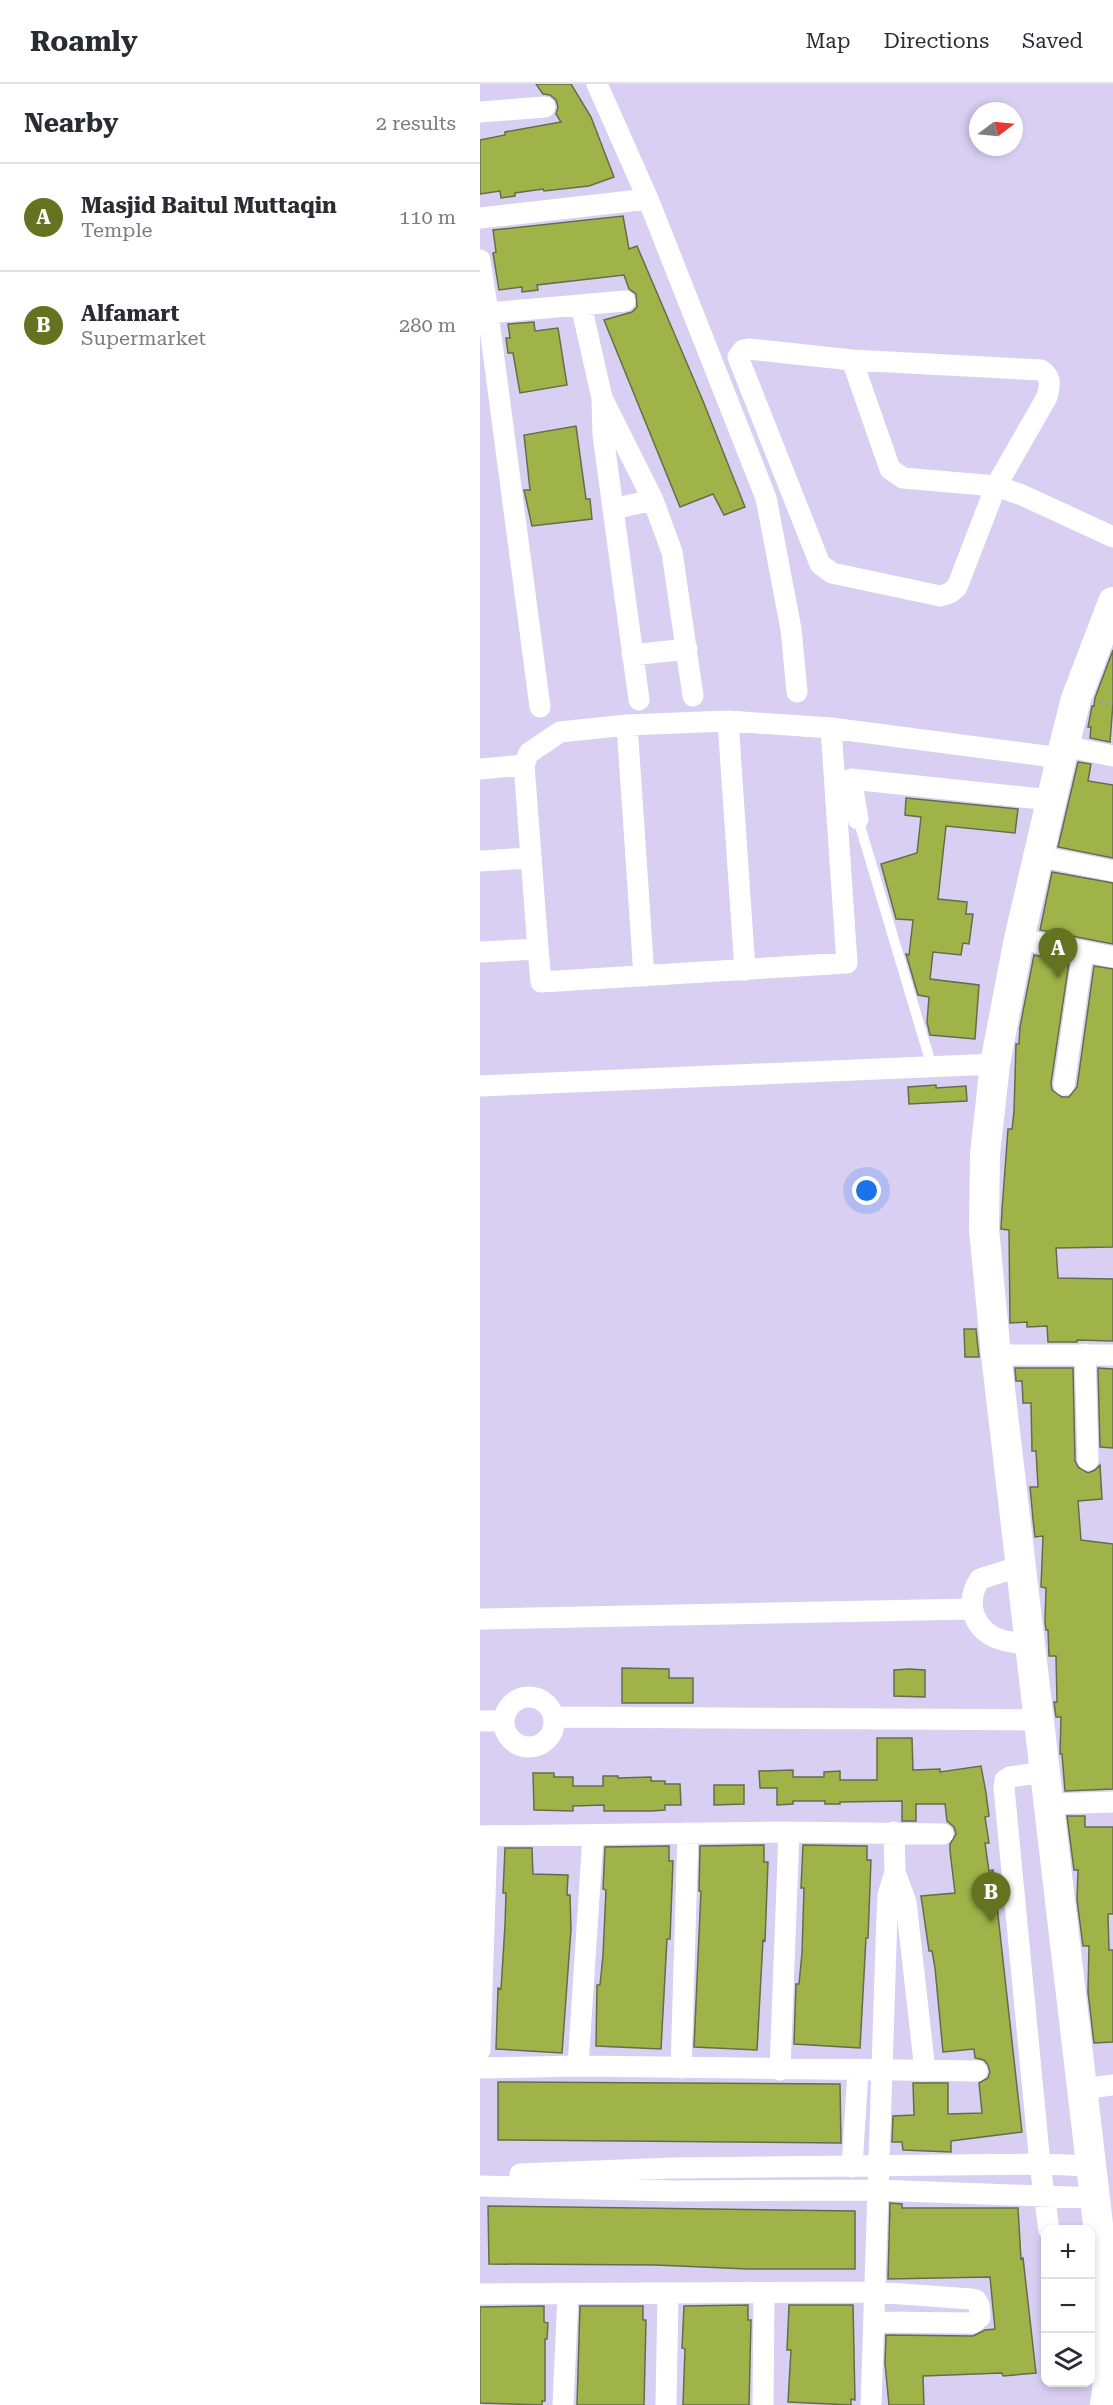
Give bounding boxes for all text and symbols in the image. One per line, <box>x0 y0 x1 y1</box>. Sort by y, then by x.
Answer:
text: Roamly <box>30 25 138 58</box>
text: Map <box>806 29 850 53</box>
text: Directions <box>883 29 989 53</box>
text: Saved <box>1022 29 1083 53</box>
north arrow <box>969 102 1023 156</box>
text: Nearby <box>24 108 118 138</box>
text: 2 results <box>376 111 456 135</box>
text: Masjid Baitul Muttaqin <box>81 193 337 218</box>
text: A <box>36 205 51 229</box>
text: 110 m <box>399 205 456 229</box>
text: Temple <box>81 218 153 242</box>
text: Alfamart <box>81 301 180 326</box>
text: B <box>36 313 51 337</box>
text: 280 m <box>399 313 456 337</box>
text: Supermarket <box>81 326 206 350</box>
pin: A <box>1038 928 1078 978</box>
your location <box>852 1176 881 1205</box>
pin: B <box>972 1872 1010 1922</box>
map controls <box>1041 2225 1095 2387</box>
button: + <box>1041 2225 1095 2279</box>
button: − <box>1041 2279 1095 2333</box>
button: layers <box>1041 2333 1095 2387</box>

